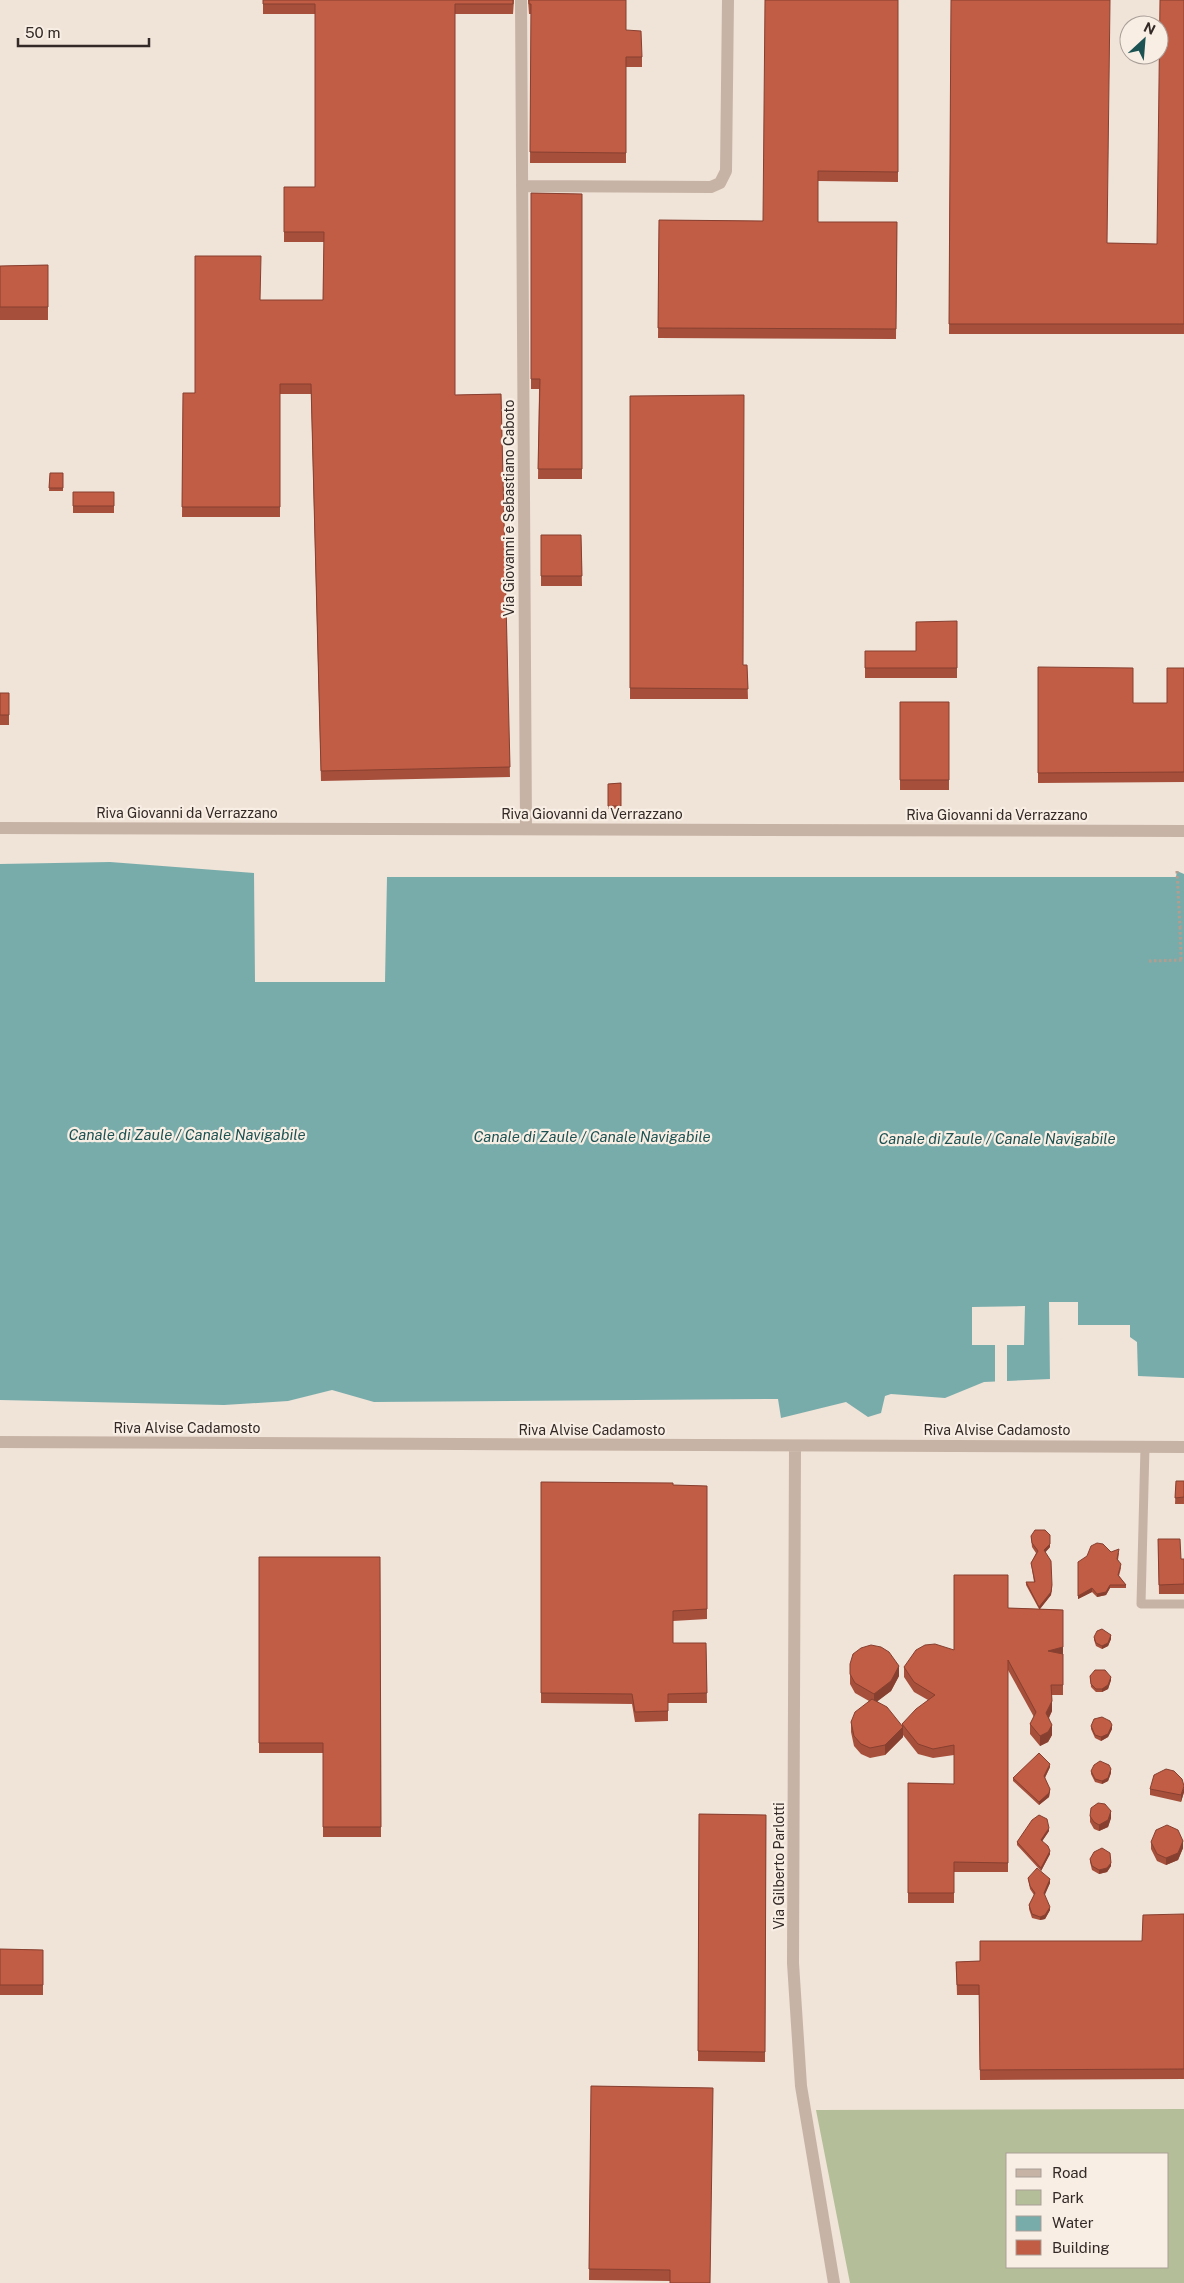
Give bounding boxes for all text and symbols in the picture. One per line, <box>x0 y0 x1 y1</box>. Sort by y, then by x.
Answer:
scale bar <box>18 15 149 47</box>
north arrow <box>1119 15 1169 65</box>
text: N <box>1141 19 1158 38</box>
text: 50 m <box>25 24 60 41</box>
street label: Via Giovanni e Sebastiano Caboto <box>501 400 517 616</box>
street label: Riva Giovanni da Verrazzano <box>96 805 278 821</box>
street label: Riva Giovanni da Verrazzano <box>501 806 683 822</box>
street label: Riva Giovanni da Verrazzano <box>906 807 1088 823</box>
water label: Canale di Zaule / Canale Navigabile <box>68 1126 306 1143</box>
water label: Canale di Zaule / Canale Navigabile <box>473 1128 711 1145</box>
water label: Canale di Zaule / Canale Navigabile <box>878 1130 1116 1147</box>
street label: Riva Alvise Cadamosto <box>113 1420 261 1436</box>
street label: Riva Alvise Cadamosto <box>518 1422 666 1438</box>
street label: Riva Alvise Cadamosto <box>923 1422 1071 1438</box>
street label: Via Gilberto Parlotti <box>771 1802 787 1930</box>
legend <box>1006 2153 1169 2268</box>
text: Road <box>1052 2164 1088 2181</box>
text: Park <box>1052 2189 1084 2206</box>
text: Water <box>1052 2214 1094 2231</box>
text: Building <box>1052 2239 1110 2256</box>

